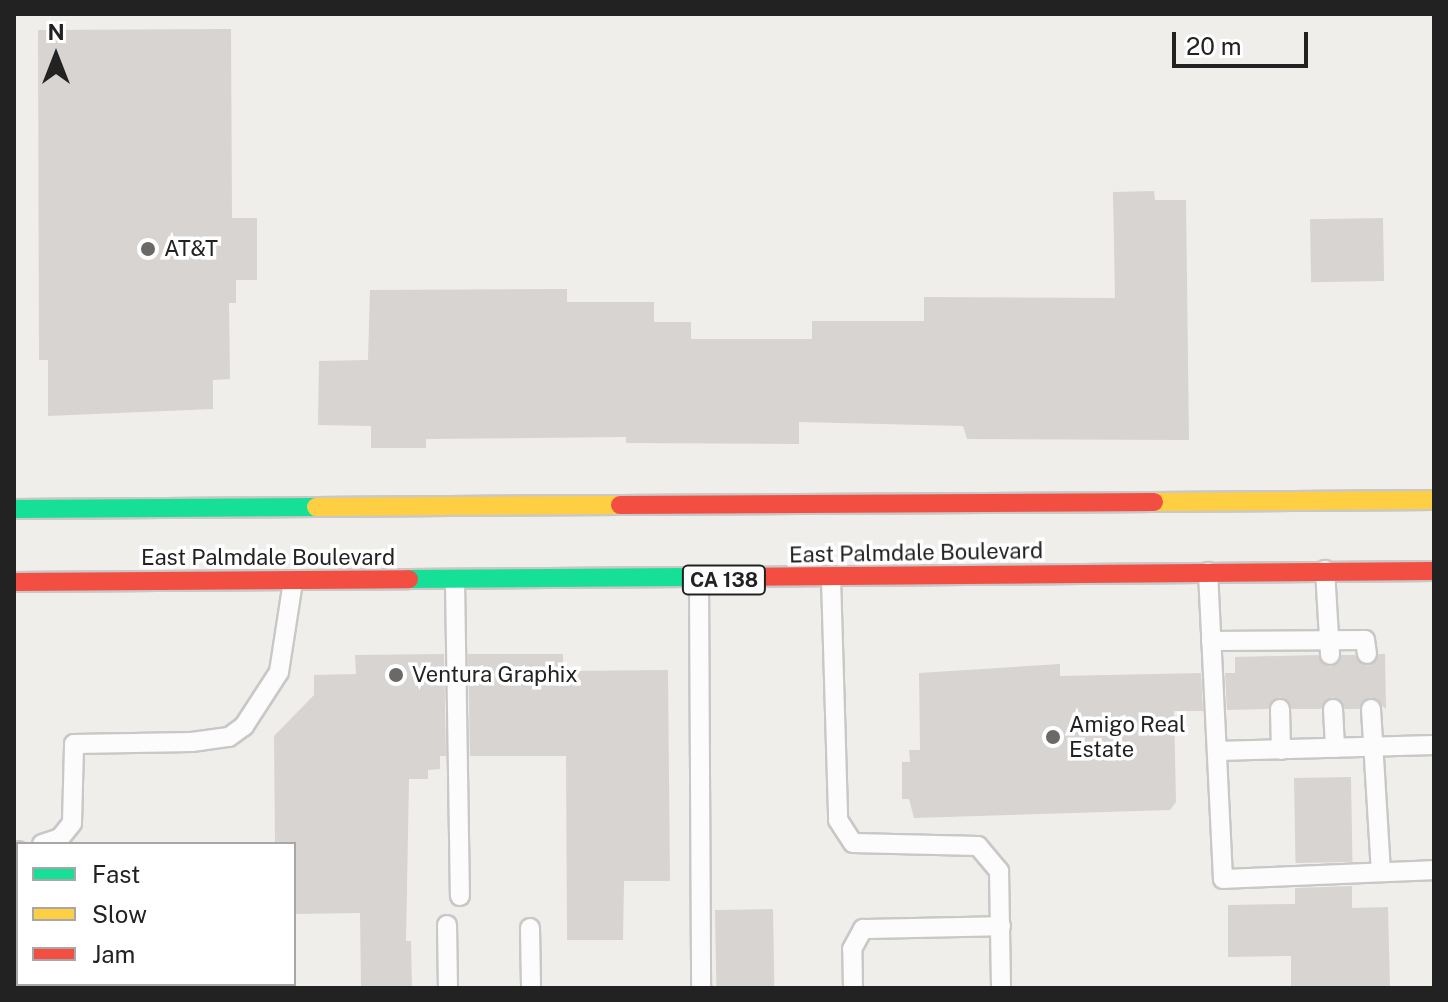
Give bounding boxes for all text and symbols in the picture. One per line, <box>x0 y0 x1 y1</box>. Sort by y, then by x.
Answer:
north arrow <box>16 16 96 96</box>
scale bar <box>1176 16 1312 66</box>
text: N <box>47 19 65 45</box>
text: 20 m <box>1186 32 1242 60</box>
place label: AT&T <box>164 236 218 262</box>
marker: AT&T <box>139 240 157 258</box>
street label: East Palmdale Boulevard <box>789 538 1043 568</box>
street label: East Palmdale Boulevard <box>141 545 395 571</box>
road number: CA 138 <box>680 564 768 596</box>
place label: Ventura Graphix <box>412 662 578 688</box>
marker: Ventura Graphix <box>387 666 405 684</box>
place label: Amigo Real Estate <box>1069 711 1186 762</box>
marker: Amigo Real Estate <box>1044 728 1062 746</box>
legend <box>16 842 296 986</box>
text: Fast <box>92 860 140 888</box>
text: Slow <box>92 900 147 928</box>
text: Jam <box>92 940 135 968</box>

